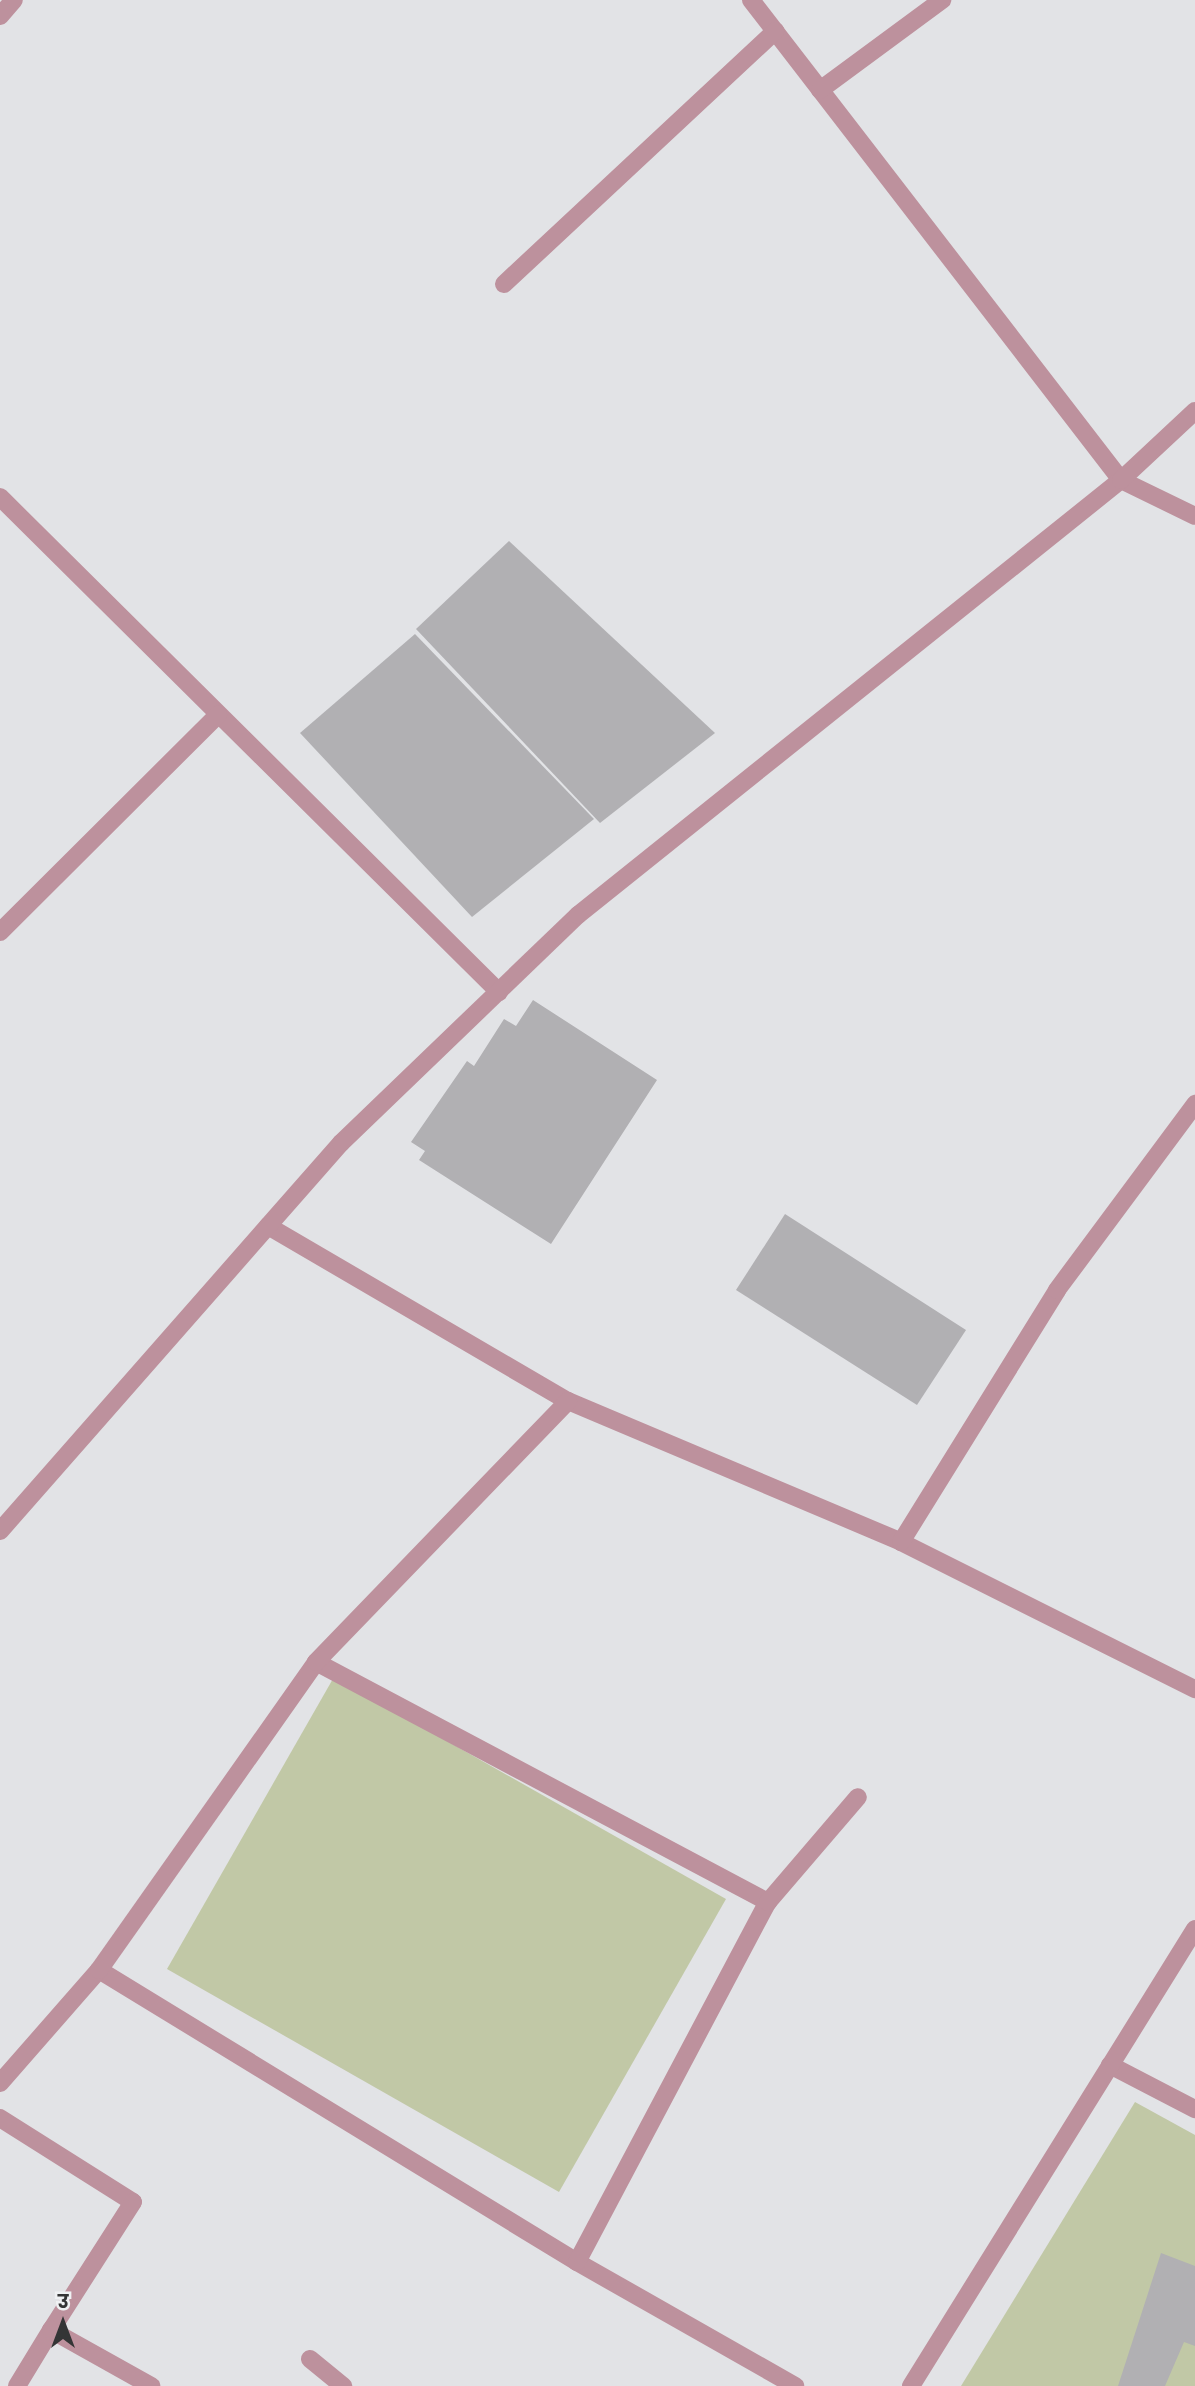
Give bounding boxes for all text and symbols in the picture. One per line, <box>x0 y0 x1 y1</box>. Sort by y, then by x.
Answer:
north arrow <box>28 2288 98 2358</box>
text: उ <box>58 2288 68 2315</box>

